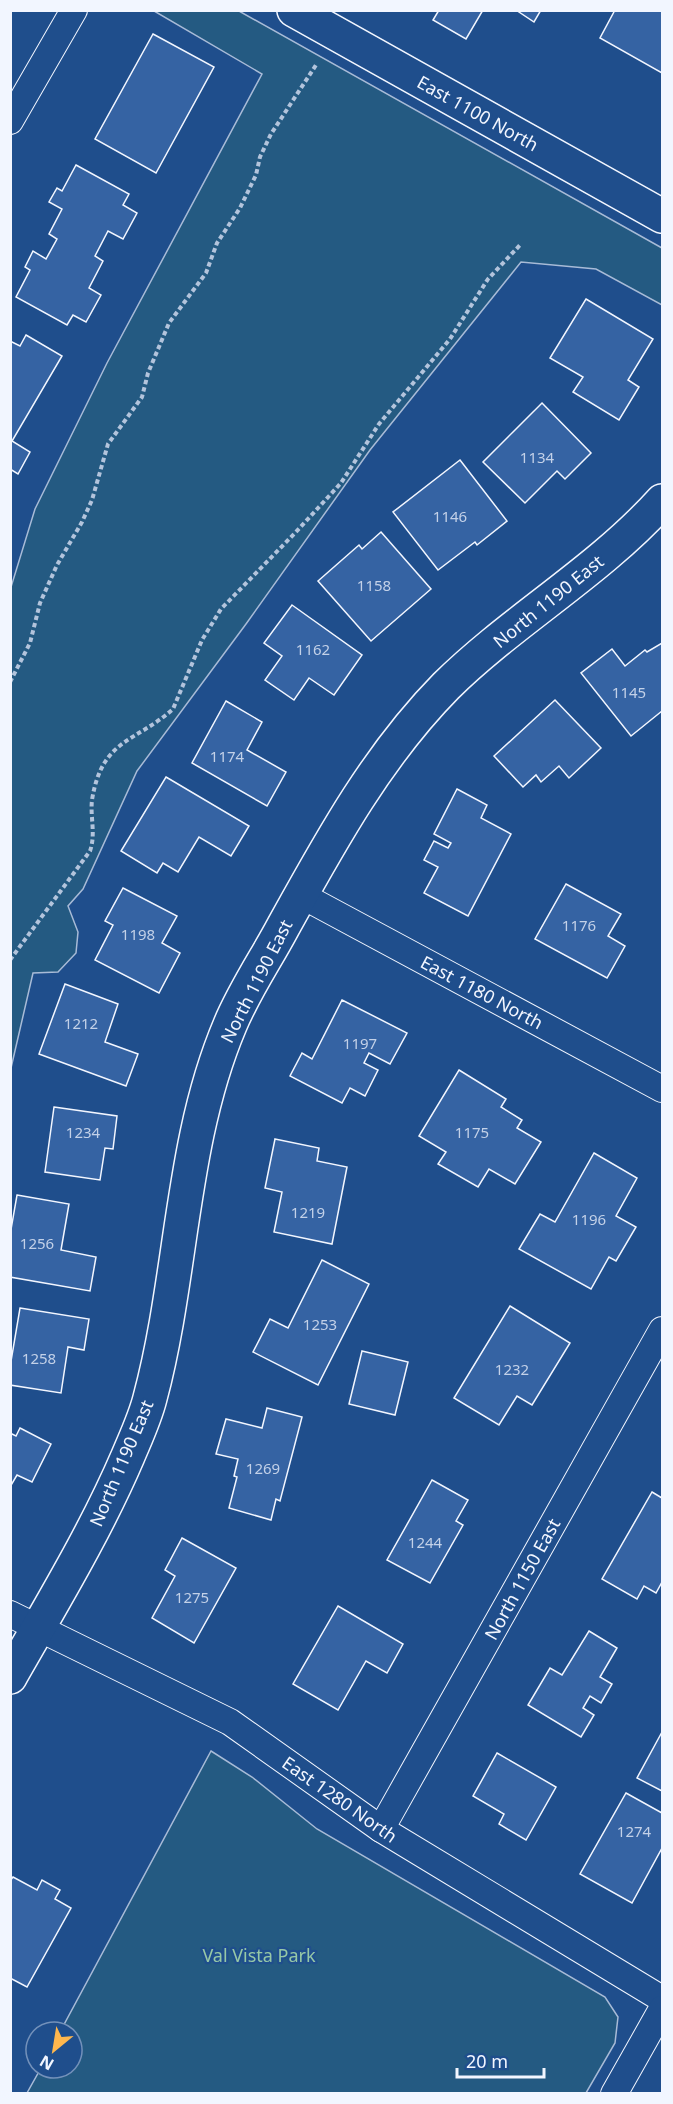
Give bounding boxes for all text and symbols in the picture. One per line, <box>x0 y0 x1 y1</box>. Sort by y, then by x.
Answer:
street label: East 1100 North <box>413 70 543 156</box>
house number: 1134 <box>520 447 555 467</box>
house number: 1146 <box>433 506 467 526</box>
street label: North 1190 East <box>488 549 609 653</box>
house number: 1158 <box>357 575 391 595</box>
house number: 1162 <box>296 639 330 659</box>
house number: 1145 <box>612 682 646 702</box>
house number: 1174 <box>210 746 245 766</box>
street label: North 1190 East <box>215 915 298 1047</box>
house number: 1176 <box>562 915 596 935</box>
house number: 1198 <box>121 924 155 944</box>
street label: East 1180 North <box>417 950 547 1034</box>
house number: 1212 <box>64 1013 98 1033</box>
house number: 1197 <box>343 1033 377 1053</box>
house number: 1234 <box>66 1122 101 1142</box>
house number: 1175 <box>455 1122 489 1142</box>
house number: 1219 <box>291 1202 325 1222</box>
house number: 1196 <box>572 1209 606 1229</box>
house number: 1256 <box>20 1233 54 1253</box>
house number: 1253 <box>303 1314 337 1334</box>
house number: 1258 <box>22 1348 56 1368</box>
house number: 1232 <box>495 1359 529 1379</box>
street label: North 1190 East <box>84 1396 159 1530</box>
house number: 1269 <box>246 1458 280 1478</box>
street label: North 1150 East <box>479 1514 566 1644</box>
house number: 1244 <box>408 1532 443 1552</box>
house number: 1275 <box>175 1587 209 1607</box>
street label: East 1280 North <box>278 1750 402 1848</box>
house number: 1274 <box>617 1821 652 1841</box>
park label: Val Vista Park <box>202 1943 316 1967</box>
north arrow <box>24 2020 84 2080</box>
scale bar <box>457 2041 544 2079</box>
text: 20 m <box>466 2049 508 2073</box>
text: N <box>35 2050 58 2076</box>

